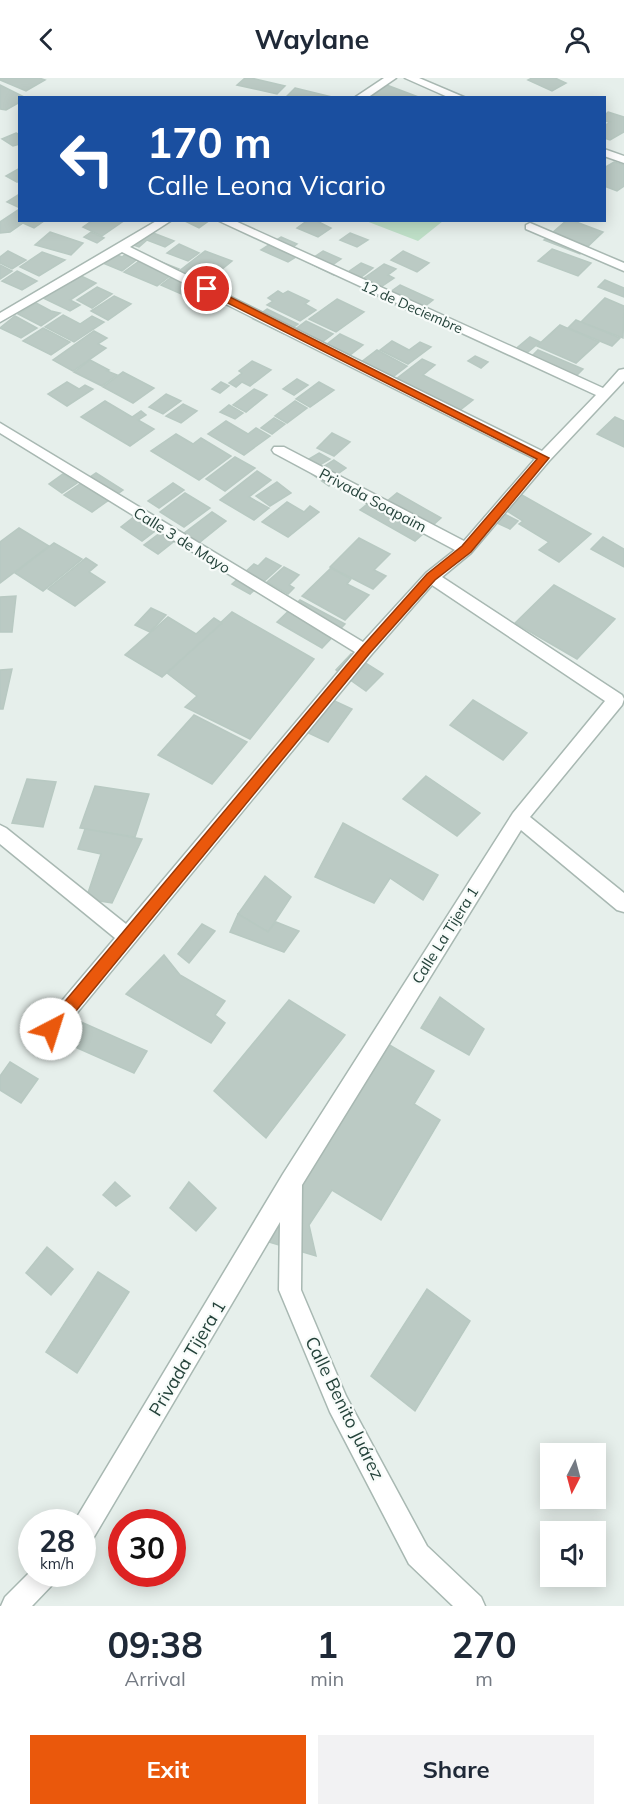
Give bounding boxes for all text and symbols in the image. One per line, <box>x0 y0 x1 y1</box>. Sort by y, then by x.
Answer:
text: Waylane <box>255 22 369 56</box>
icon: back <box>30 23 63 56</box>
icon: person <box>561 23 594 56</box>
text: 170 m <box>147 116 272 169</box>
icon: left <box>48 120 126 198</box>
text: Calle Leona Vicario <box>147 168 386 202</box>
pin <box>181 263 232 314</box>
icon: arrive <box>190 272 223 305</box>
street label: 12 de Deciembre <box>358 277 466 337</box>
street label: Privada Soapaim <box>316 464 430 536</box>
street label: Calle 3 de Mayo <box>130 503 234 577</box>
street label: Calle La Tijera 1 <box>408 883 482 987</box>
position arrow <box>19 997 83 1061</box>
street label: Privada Tijera 1 <box>143 1296 231 1420</box>
street label: Calle Benito Juárez <box>300 1333 390 1483</box>
north arrow <box>540 1443 606 1509</box>
map controls <box>540 1443 606 1587</box>
speed limit sign: 30 <box>108 1509 186 1587</box>
button: sound <box>540 1521 606 1587</box>
text: 28 <box>39 1522 75 1560</box>
text: km/h <box>40 1554 74 1573</box>
text: 09:38 <box>107 1622 203 1667</box>
text: 1 <box>316 1622 338 1667</box>
text: 270 <box>452 1622 517 1667</box>
text: Arrival <box>125 1666 186 1691</box>
text: min <box>310 1666 344 1691</box>
text: m <box>475 1666 493 1691</box>
button: Exit <box>30 1735 306 1804</box>
button: Share <box>318 1735 594 1804</box>

